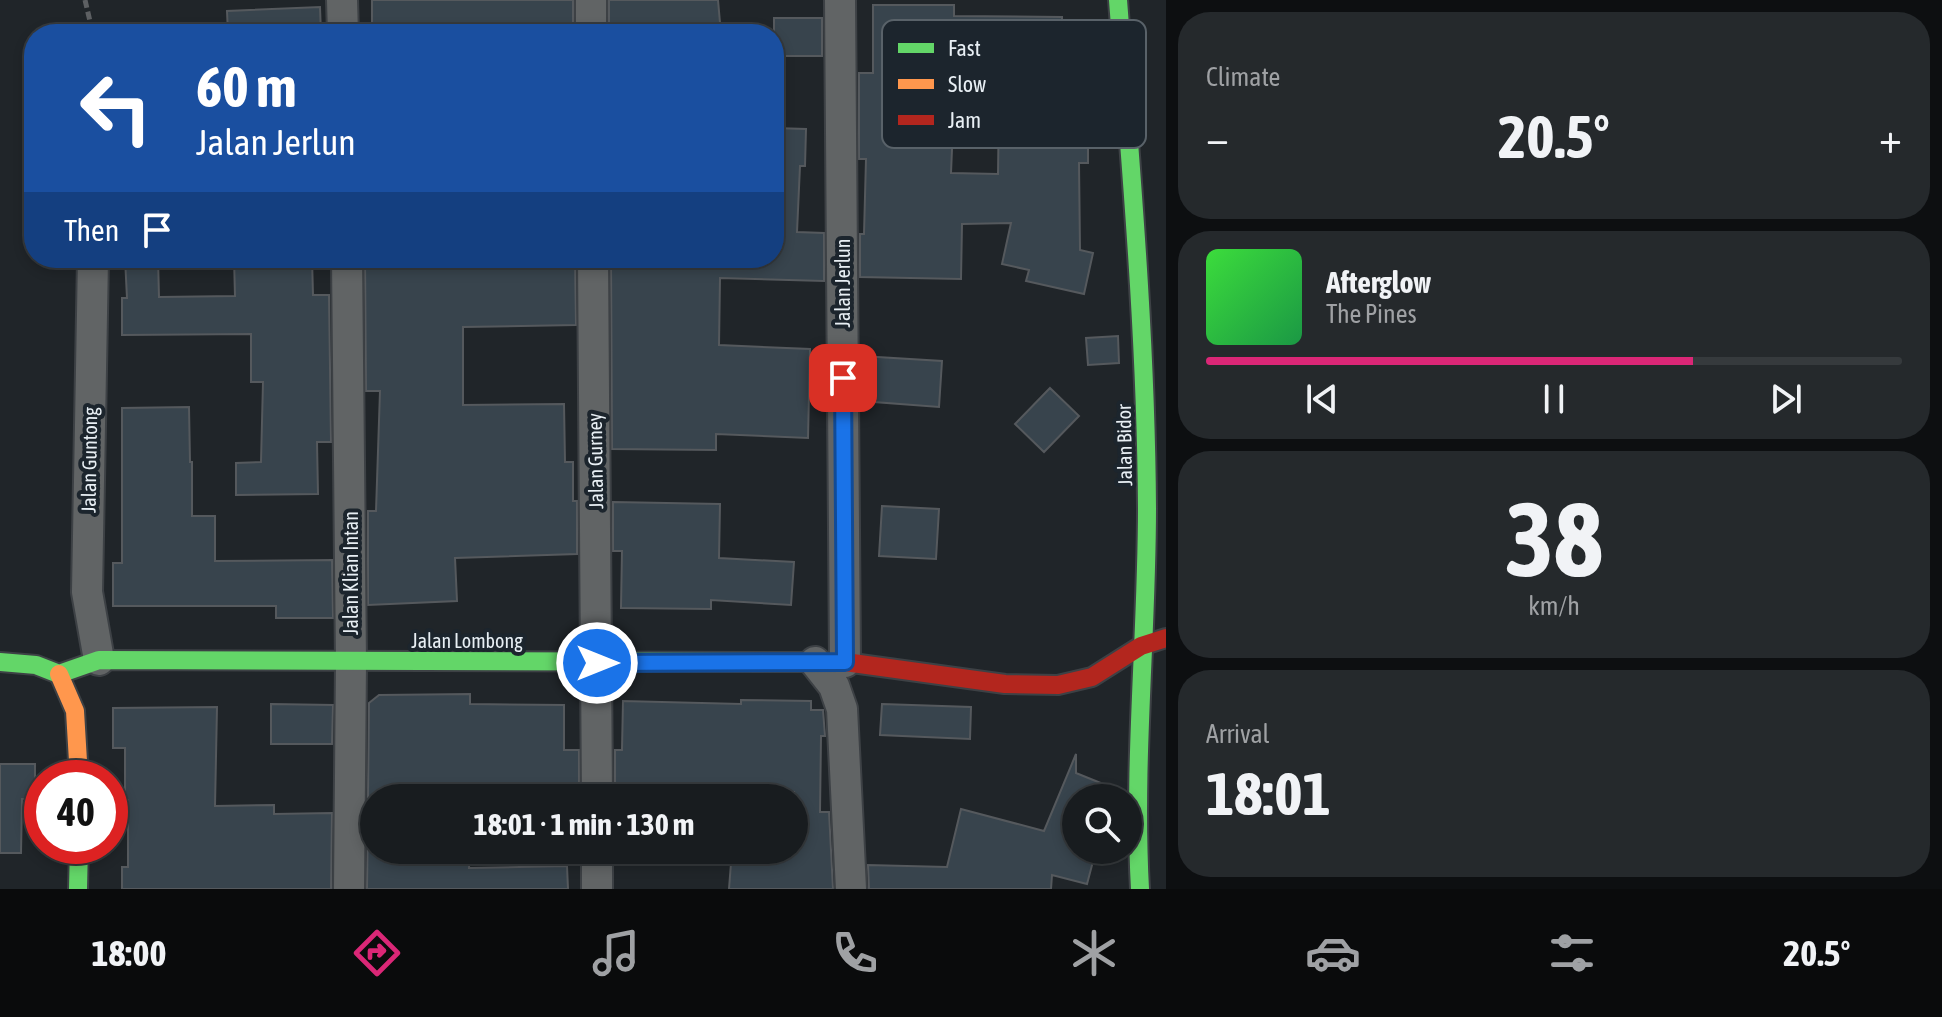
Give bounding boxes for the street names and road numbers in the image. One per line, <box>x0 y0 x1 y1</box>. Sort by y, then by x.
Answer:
street label: Jalan Jerlun <box>831 239 854 327</box>
street label: Jalan Bidor <box>1112 403 1136 486</box>
street label: Jalan Guntong <box>77 406 101 513</box>
street label: Jalan Gurney <box>583 413 607 509</box>
street label: Jalan Klian Intan <box>339 511 362 635</box>
street label: Jalan Lombong <box>411 629 523 652</box>

